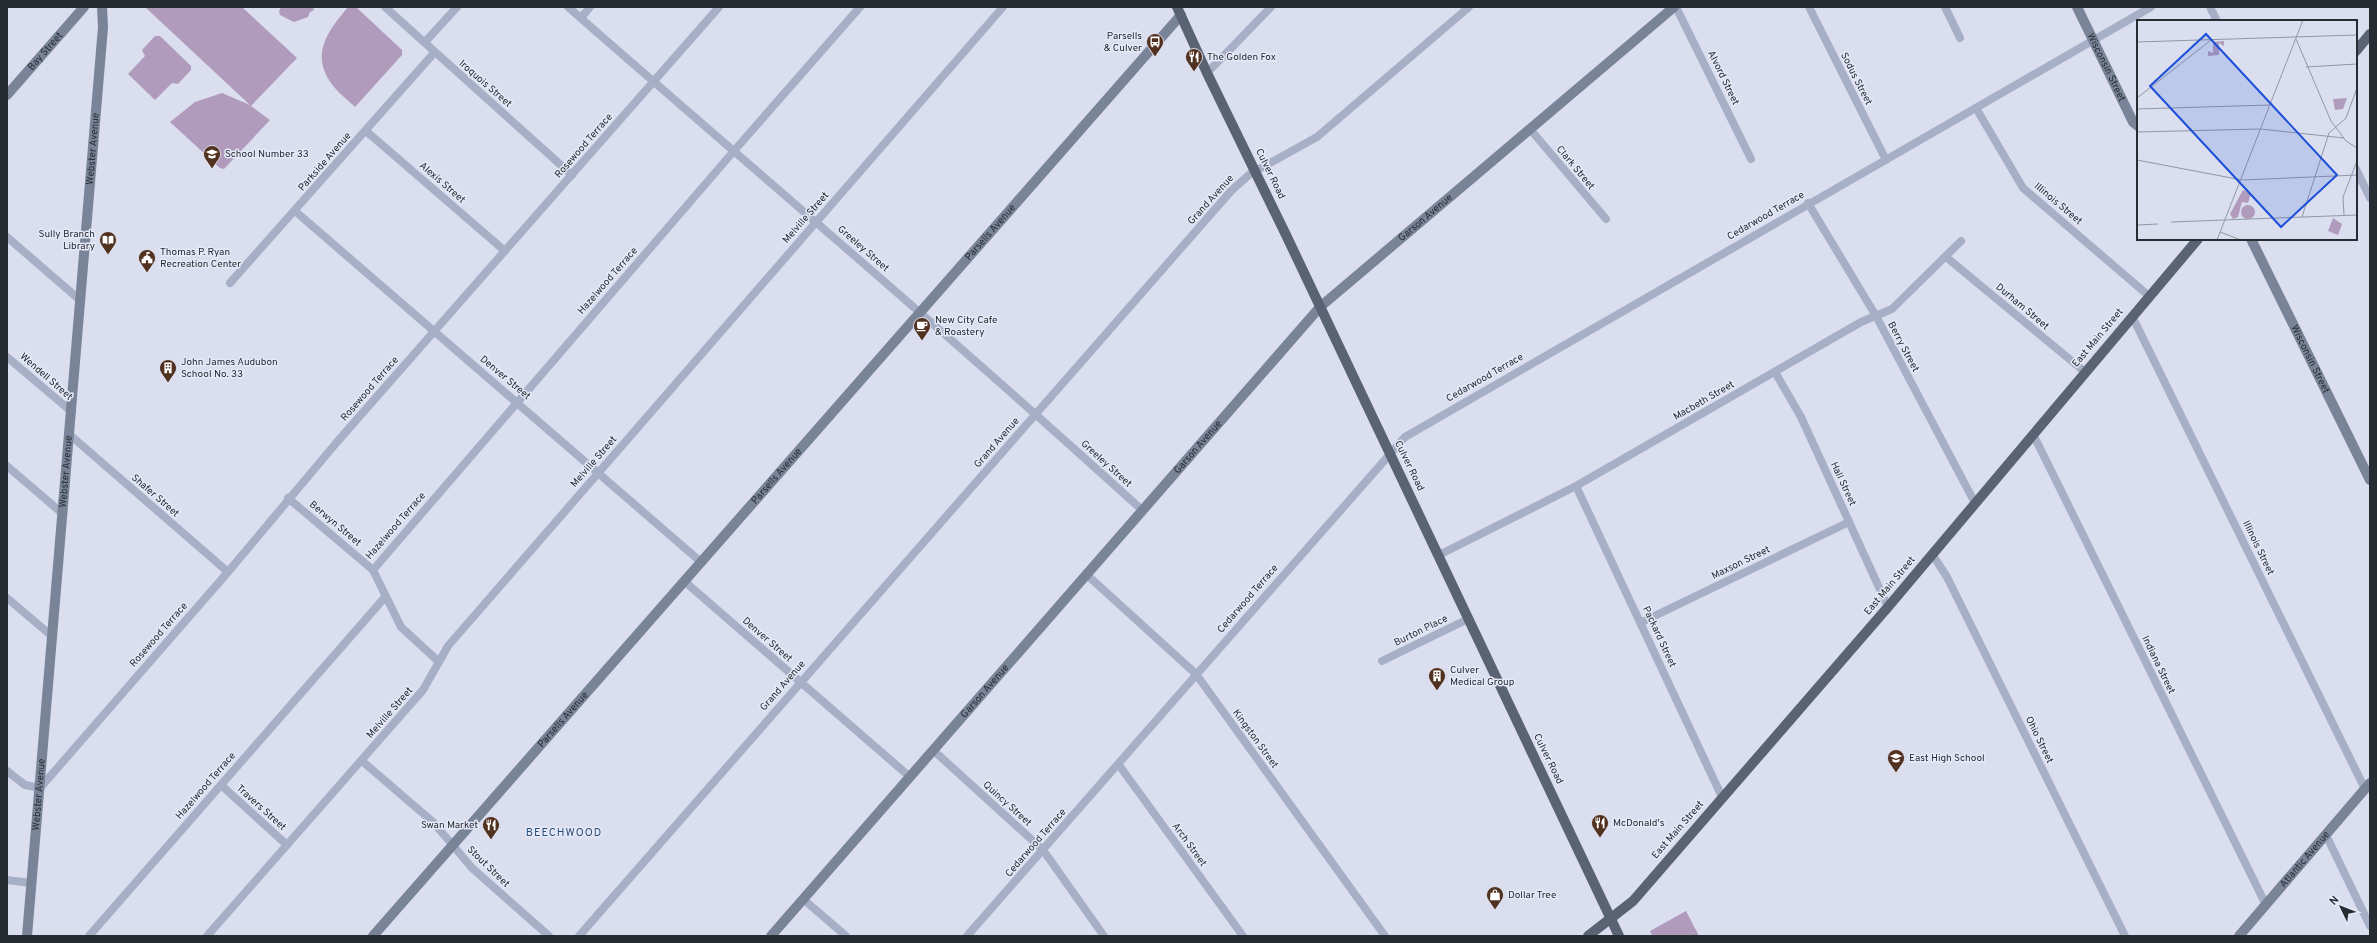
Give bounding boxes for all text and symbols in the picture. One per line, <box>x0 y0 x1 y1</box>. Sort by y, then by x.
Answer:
inset map <box>2137 20 2357 240</box>
street label: Bay Street <box>25 29 66 73</box>
place label: Parsells & Culver <box>1104 30 1142 55</box>
street label: Wisconsin Street <box>2084 31 2129 104</box>
bus stop icon: Parsells & Culver <box>1145 32 1165 57</box>
restaurant icon: The Golden Fox <box>1184 47 1204 72</box>
street label: Alvord Street <box>1704 49 1742 108</box>
street label: Sodus Street <box>1837 50 1875 108</box>
place label: The Golden Fox <box>1207 51 1276 64</box>
street label: Iroquois Street <box>456 57 514 111</box>
street label: Rosewood Terrace <box>552 111 616 181</box>
street label: Webster Avenue <box>83 112 102 185</box>
street label: Parkside Avenue <box>296 130 354 194</box>
street label: Clark Street <box>1553 143 1597 193</box>
school or university icon: School Number 33 <box>202 144 222 169</box>
street label: Culver Road <box>1252 147 1288 201</box>
place label: School Number 33 <box>225 148 309 161</box>
street label: Alexis Street <box>416 159 468 207</box>
street label: Grand Avenue <box>1185 172 1237 228</box>
street label: Illinois Street <box>2031 180 2085 228</box>
street label: Melville Street <box>780 189 832 247</box>
street label: Cedarwood Terrace <box>1725 189 1807 243</box>
street label: Garson Avenue <box>1395 191 1455 244</box>
street label: Parsells Avenue <box>962 202 1018 263</box>
street label: Greeley Street <box>834 223 892 275</box>
place label: Sully Branch Library <box>38 228 95 253</box>
library icon: Sully Branch Library <box>98 230 118 255</box>
street label: Hazelwood Terrace <box>575 245 641 317</box>
place label: Thomas P. Ryan Recreation Center <box>160 246 241 271</box>
public building icon: Thomas P. Ryan Recreation Center <box>137 248 157 273</box>
street label: Durham Street <box>1993 281 2052 333</box>
street label: East Main Street <box>2070 306 2127 370</box>
place label: New City Cafe & Roastery <box>935 314 997 339</box>
cafe icon: New City Cafe & Roastery <box>912 316 932 341</box>
street label: Berry Street <box>1884 320 1922 375</box>
street label: Wisconsin Street <box>2288 323 2333 396</box>
street label: Wendell Street <box>17 351 75 404</box>
street label: Cedarwood Terrace <box>1444 351 1526 405</box>
street label: Denver Street <box>477 353 533 403</box>
street label: Rosewood Terrace <box>338 354 402 424</box>
place label: John James Audubon School No. 33 <box>181 356 278 381</box>
building icon: John James Audubon School No. 33 <box>158 358 178 383</box>
street label: Macbeth Street <box>1671 378 1737 424</box>
street label: Grand Avenue <box>972 415 1022 471</box>
street label: Garson Avenue <box>1171 417 1225 477</box>
street label: Melville Street <box>568 433 620 491</box>
street label: Webster Avenue <box>56 435 75 508</box>
street label: Greeley Street <box>1078 438 1134 491</box>
street label: Culver Road <box>1391 439 1427 493</box>
street label: Parsells Avenue <box>748 445 805 507</box>
street label: Hall Street <box>1827 460 1859 508</box>
street label: Shafer Street <box>128 472 182 520</box>
street label: Hazelwood Terrace <box>363 490 429 562</box>
street label: Berwyn Street <box>306 498 364 550</box>
street label: Illinois Street <box>2239 519 2277 578</box>
street label: Maxson Street <box>1709 543 1773 583</box>
street label: East Main Street <box>1862 554 1919 618</box>
street label: Cedarwood Terrace <box>1215 562 1281 636</box>
street label: Rosewood Terrace <box>127 600 191 670</box>
street label: Packard Street <box>1639 604 1679 670</box>
street label: Burton Place <box>1392 612 1450 650</box>
street label: Denver Street <box>739 615 795 665</box>
street label: Indiana Street <box>2138 634 2178 696</box>
street label: Grand Avenue <box>758 658 808 714</box>
street label: Garson Avenue <box>958 662 1012 721</box>
place label: Culver Medical Group <box>1450 664 1515 689</box>
building icon: Culver Medical Group <box>1427 666 1447 691</box>
street label: Melville Street <box>364 684 416 742</box>
street label: Parsells Avenue <box>535 689 591 750</box>
street label: Kingston Street <box>1229 707 1281 771</box>
street label: Ohio Street <box>2022 714 2056 766</box>
street label: Culver Road <box>1530 732 1566 786</box>
school or university icon: East High School <box>1886 748 1906 773</box>
street label: Hazelwood Terrace <box>173 750 239 822</box>
place label: East High School <box>1909 752 1985 765</box>
street label: Webster Avenue <box>29 758 48 831</box>
street label: Quincy Street <box>980 779 1034 830</box>
street label: Travers Street <box>233 782 289 834</box>
street label: East Main Street <box>1649 798 1707 862</box>
street label: Cedarwood Terrace <box>1003 806 1069 880</box>
restaurant icon: McDonald's <box>1590 813 1610 838</box>
restaurant icon: Swan Market <box>481 815 501 840</box>
place label: McDonald's <box>1613 817 1665 830</box>
place label: Swan Market <box>421 819 478 832</box>
street label: Arch Street <box>1169 821 1209 870</box>
district label: BEECHWOOD <box>526 826 602 840</box>
street label: Atlantic Avenue <box>2277 828 2333 890</box>
street label: Stout Street <box>464 843 512 891</box>
shop icon: Dollar Tree <box>1485 885 1505 910</box>
north arrow <box>2321 887 2361 927</box>
place label: Dollar Tree <box>1508 889 1556 902</box>
text: N <box>2327 893 2342 909</box>

